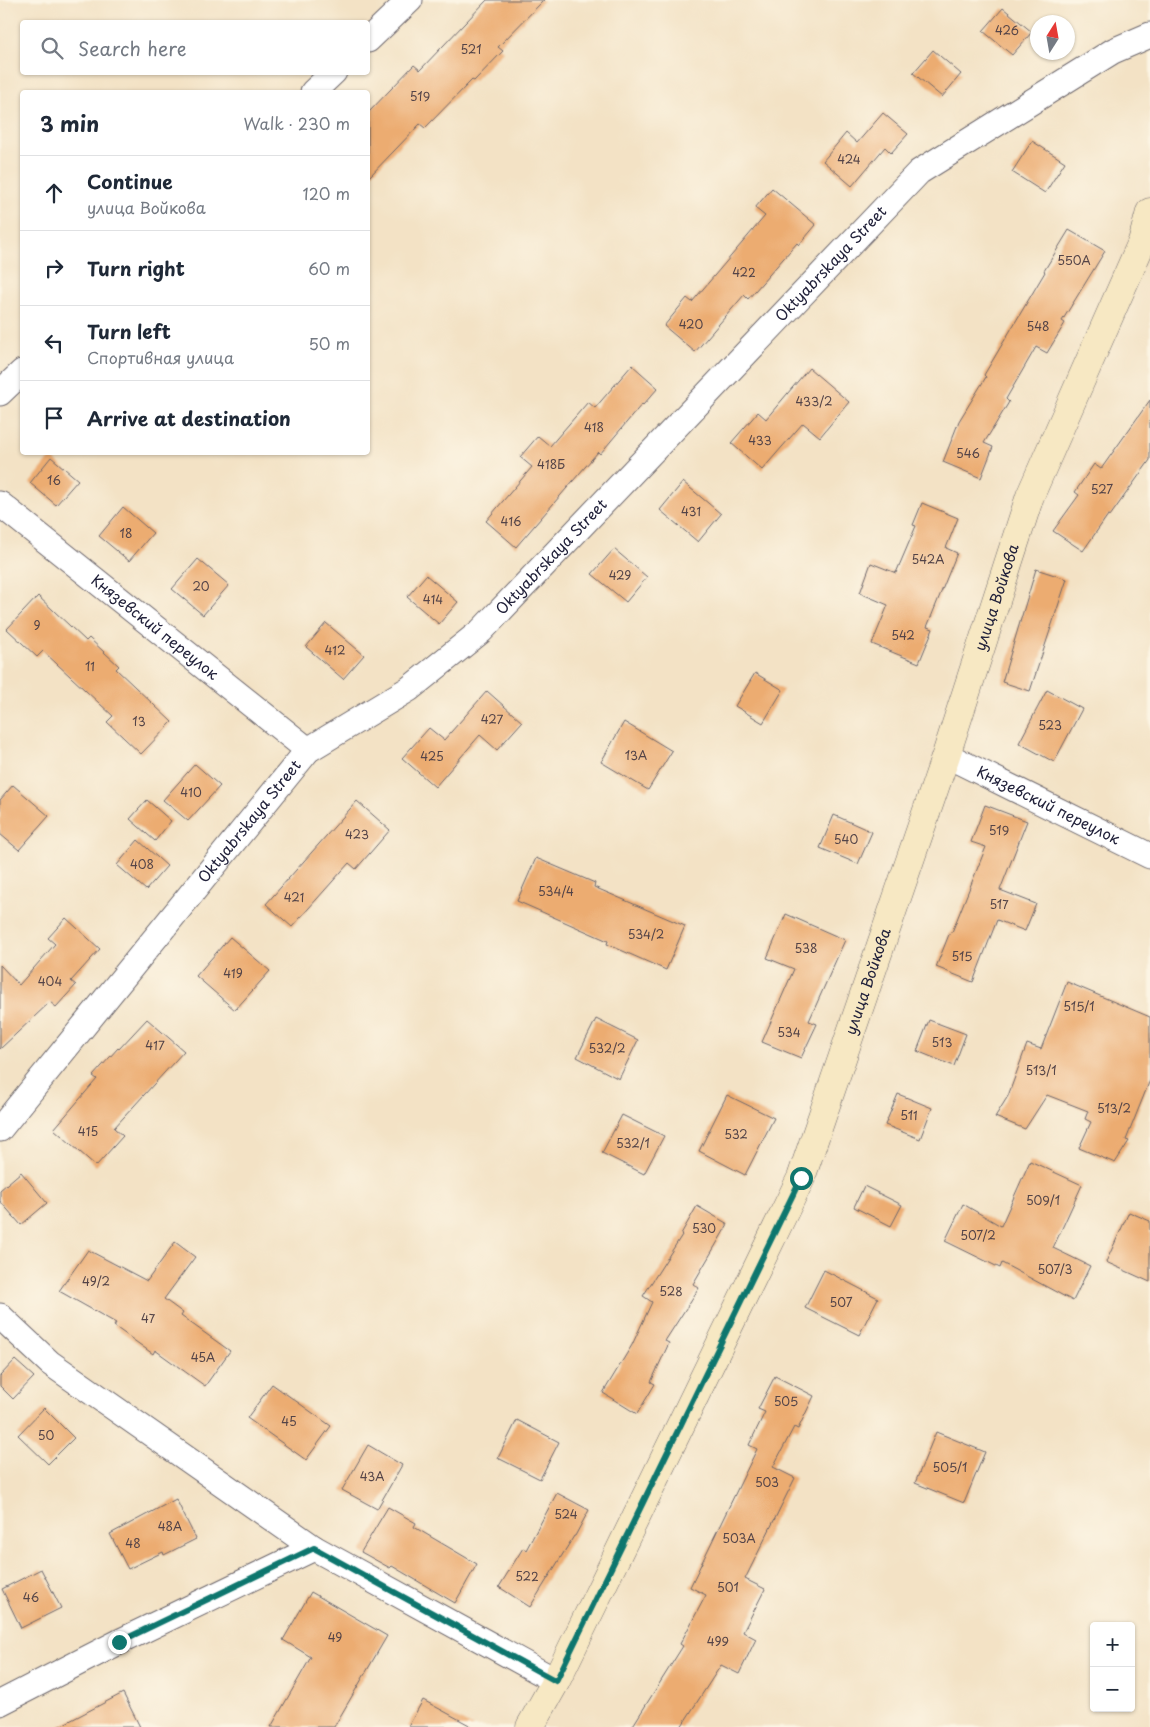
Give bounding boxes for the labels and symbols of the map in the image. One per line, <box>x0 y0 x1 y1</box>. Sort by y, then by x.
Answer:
north arrow <box>1030 15 1075 60</box>
house number: 426 <box>995 21 1019 39</box>
house number: 521 <box>460 40 482 58</box>
house number: 519 <box>410 87 430 105</box>
house number: 424 <box>837 150 861 168</box>
street label: Oktyabrskaya Street <box>769 200 891 326</box>
house number: 550А <box>1057 251 1091 269</box>
house number: 422 <box>732 263 756 281</box>
house number: 420 <box>679 315 704 333</box>
house number: 548 <box>1026 317 1050 335</box>
house number: 433/2 <box>796 392 832 410</box>
house number: 418 <box>584 418 604 436</box>
house number: 433 <box>748 431 772 449</box>
house number: 546 <box>956 444 980 462</box>
house number: 418Б <box>537 455 565 473</box>
house number: 16 <box>47 471 61 489</box>
house number: 527 <box>1091 480 1113 498</box>
street label: Oktyabrskaya Street <box>489 493 612 619</box>
house number: 431 <box>681 502 701 520</box>
house number: 416 <box>500 512 522 530</box>
house number: 18 <box>120 524 132 542</box>
street label: улица Войкова <box>968 540 1024 654</box>
house number: 542А <box>912 550 944 568</box>
house number: 429 <box>609 566 631 584</box>
street label: Князевский переулок <box>87 568 224 685</box>
house number: 20 <box>192 577 210 595</box>
house number: 414 <box>423 590 443 608</box>
house number: 9 <box>33 616 41 634</box>
house number: 542 <box>891 626 915 644</box>
house number: 412 <box>324 641 346 659</box>
house number: 11 <box>85 657 95 675</box>
house number: 427 <box>481 710 503 728</box>
house number: 13 <box>132 712 146 730</box>
house number: 523 <box>1038 716 1062 734</box>
house number: 13А <box>625 746 647 764</box>
house number: 425 <box>420 747 444 765</box>
street label: Oktyabrskaya Street <box>191 754 306 887</box>
street label: Князевский переулок <box>973 759 1125 849</box>
house number: 410 <box>180 783 202 801</box>
house number: 519 <box>989 821 1009 839</box>
house number: 423 <box>345 825 369 843</box>
house number: 540 <box>834 830 858 848</box>
house number: 408 <box>130 855 154 873</box>
house number: 534/4 <box>538 882 574 900</box>
house number: 421 <box>284 888 304 906</box>
house number: 517 <box>989 895 1009 913</box>
street label: улица Войкова <box>838 924 896 1037</box>
house number: 534/2 <box>628 925 664 943</box>
house number: 538 <box>795 939 817 957</box>
house number: 515 <box>951 947 973 965</box>
house number: 419 <box>223 964 243 982</box>
house number: 404 <box>38 972 62 990</box>
house number: 515/1 <box>1063 997 1095 1015</box>
house number: 534 <box>777 1023 801 1041</box>
house number: 513 <box>932 1033 952 1051</box>
house number: 417 <box>145 1036 165 1054</box>
house number: 532/2 <box>589 1039 625 1057</box>
house number: 513/1 <box>1025 1061 1057 1079</box>
house number: 513/2 <box>1097 1099 1131 1117</box>
house number: 511 <box>900 1106 918 1124</box>
house number: 415 <box>78 1122 98 1140</box>
house number: 532 <box>724 1125 748 1143</box>
house number: 532/1 <box>616 1134 650 1152</box>
route start <box>790 1167 813 1190</box>
house number: 509/1 <box>1026 1191 1060 1209</box>
house number: 530 <box>692 1219 716 1237</box>
house number: 507/2 <box>960 1226 996 1244</box>
house number: 507/3 <box>1037 1260 1073 1278</box>
house number: 49/2 <box>82 1272 110 1290</box>
house number: 528 <box>659 1282 683 1300</box>
house number: 507 <box>830 1293 853 1311</box>
house number: 47 <box>141 1309 156 1327</box>
house number: 45А <box>191 1348 215 1366</box>
house number: 505 <box>774 1392 798 1410</box>
house number: 45 <box>281 1412 297 1430</box>
house number: 50 <box>38 1426 54 1444</box>
house number: 505/1 <box>933 1458 967 1476</box>
house number: 43А <box>360 1467 384 1485</box>
house number: 503 <box>755 1473 779 1491</box>
house number: 524 <box>554 1505 578 1523</box>
house number: 48А <box>158 1517 182 1535</box>
house number: 503А <box>722 1529 756 1547</box>
house number: 48 <box>125 1534 141 1552</box>
house number: 522 <box>515 1567 539 1585</box>
house number: 501 <box>717 1578 739 1596</box>
house number: 46 <box>23 1588 39 1606</box>
house number: 49 <box>328 1628 342 1646</box>
route end <box>108 1631 131 1654</box>
house number: 499 <box>707 1632 729 1650</box>

